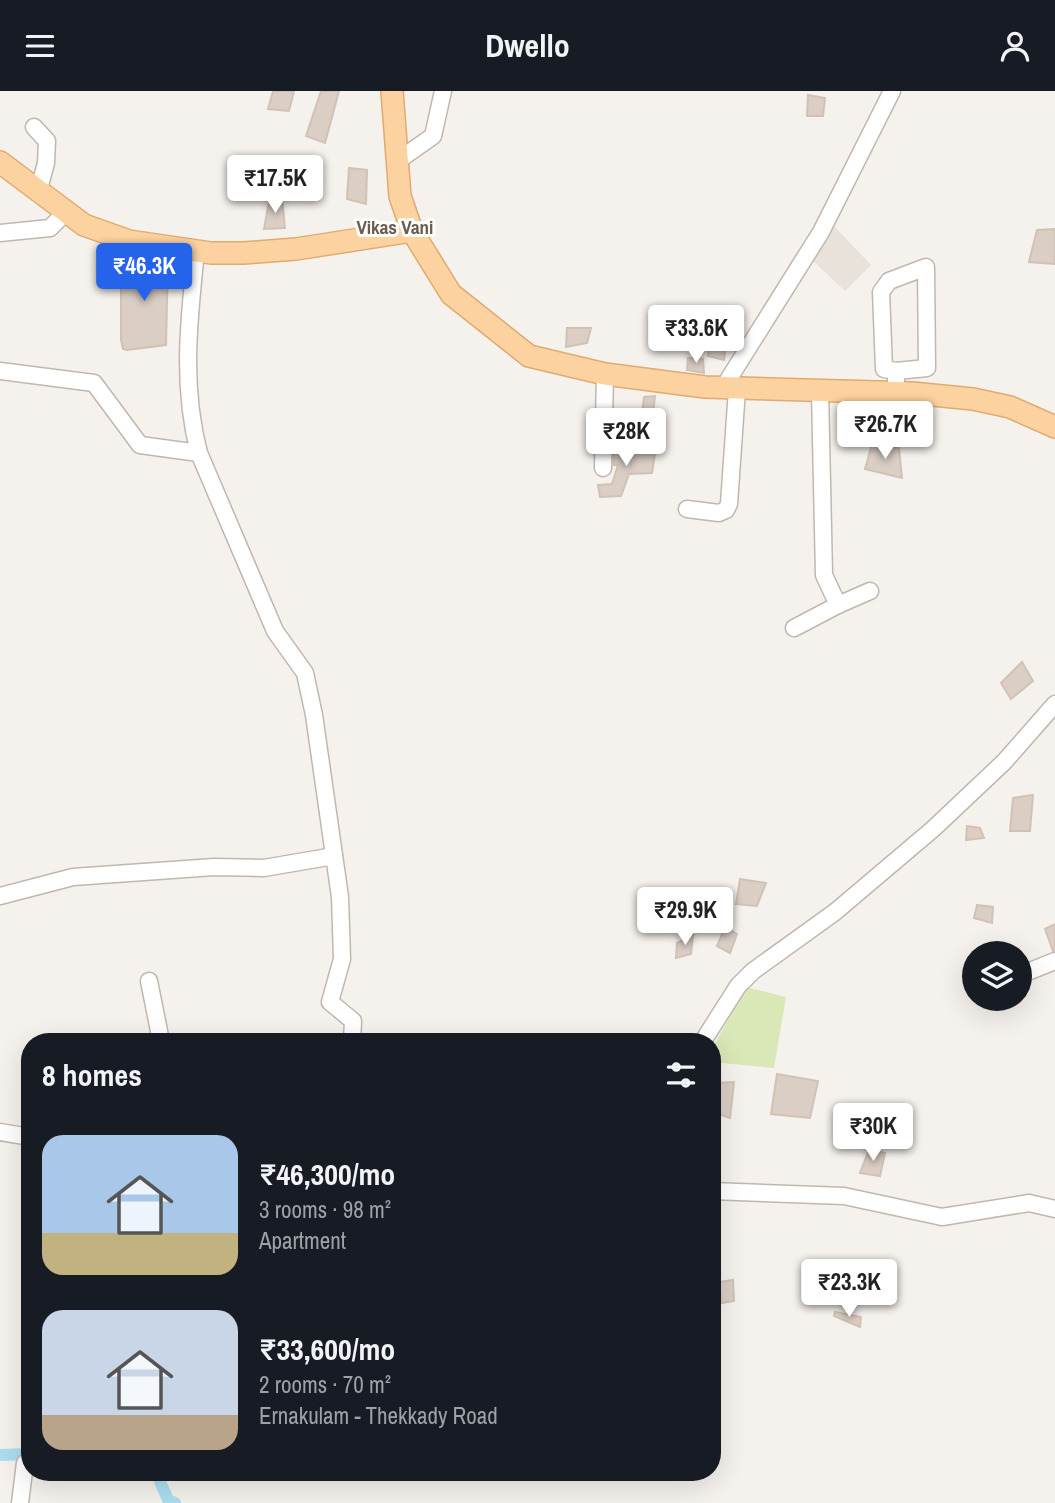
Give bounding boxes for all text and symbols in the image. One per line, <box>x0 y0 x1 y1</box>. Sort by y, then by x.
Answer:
text: Dwello <box>485 24 570 67</box>
icon: menu <box>21 27 59 65</box>
icon: person <box>996 27 1034 65</box>
pin: ₹17.5K <box>218 155 332 215</box>
text: ₹17.5K <box>243 162 307 193</box>
district label: Vikas Vani <box>357 214 433 240</box>
pin: ₹46.3K <box>87 243 201 303</box>
text: ₹46.3K <box>112 250 176 281</box>
pin: ₹33.6K <box>639 306 753 365</box>
text: ₹33.6K <box>664 312 728 343</box>
pin: ₹26.7K <box>828 401 942 461</box>
text: ₹26.7K <box>853 408 917 439</box>
pin: ₹28K <box>585 409 667 468</box>
text: ₹28K <box>602 415 650 446</box>
pin: ₹29.9K <box>628 887 742 947</box>
text: ₹29.9K <box>653 894 717 925</box>
map controls <box>962 941 1032 1011</box>
button: layers <box>962 941 1032 1011</box>
text: 8 homes <box>42 1055 142 1095</box>
icon: filters <box>662 1056 700 1094</box>
pin: ₹30K <box>832 1103 914 1163</box>
text: ₹30K <box>849 1110 897 1141</box>
text: ₹46,300/mo <box>259 1154 395 1194</box>
icon: home <box>98 1163 182 1247</box>
text: 3 rooms · 98 m² <box>259 1194 391 1225</box>
text: Apartment <box>259 1225 346 1256</box>
pin: ₹23.3K <box>792 1259 906 1319</box>
text: ₹23.3K <box>817 1266 881 1297</box>
text: ₹33,600/mo <box>259 1329 395 1369</box>
icon: home <box>98 1338 182 1422</box>
text: 2 rooms · 70 m² <box>259 1369 391 1400</box>
text: Ernakulam - Thekkady Road <box>259 1400 498 1431</box>

